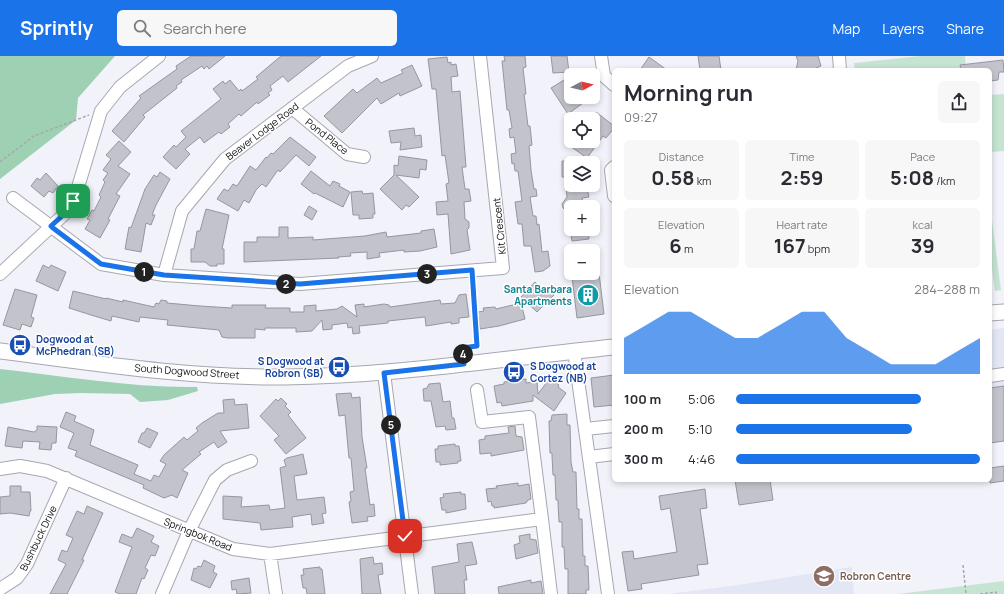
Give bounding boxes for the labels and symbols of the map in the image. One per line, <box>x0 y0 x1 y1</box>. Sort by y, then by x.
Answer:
north arrow <box>564 68 600 104</box>
street label: Beaver Lodge Road <box>223 99 301 163</box>
street label: Pond Place <box>303 115 351 157</box>
pin <box>56 184 90 218</box>
street label: Kit Crescent <box>489 197 509 255</box>
pin: 1 <box>134 262 154 282</box>
pin: 3 <box>417 264 437 284</box>
pin: 2 <box>276 274 296 294</box>
place label: Santa Barbara Apartments <box>504 282 573 308</box>
building icon: Santa Barbara Apartments <box>575 282 601 308</box>
bus stop icon: Dogwood at McPhedran (SB) <box>7 332 33 358</box>
place label: Dogwood at McPhedran (SB) <box>36 332 115 358</box>
pin: 4 <box>453 344 473 364</box>
place label: S Dogwood at Robron (SB) <box>258 354 324 380</box>
bus stop icon: S Dogwood at Robron (SB) <box>326 354 352 380</box>
bus stop icon: S Dogwood at Cortez (NB) <box>501 359 527 385</box>
place label: S Dogwood at Cortez (NB) <box>530 359 596 385</box>
street label: South Dogwood Street <box>134 360 240 382</box>
pin: 5 <box>381 415 401 435</box>
street label: Bushbuck Drive <box>16 503 60 573</box>
street label: Springbok Road <box>162 514 234 554</box>
pin <box>388 519 422 553</box>
school or university icon: Robron Centre <box>811 563 837 589</box>
place label: Robron Centre <box>840 569 911 583</box>

